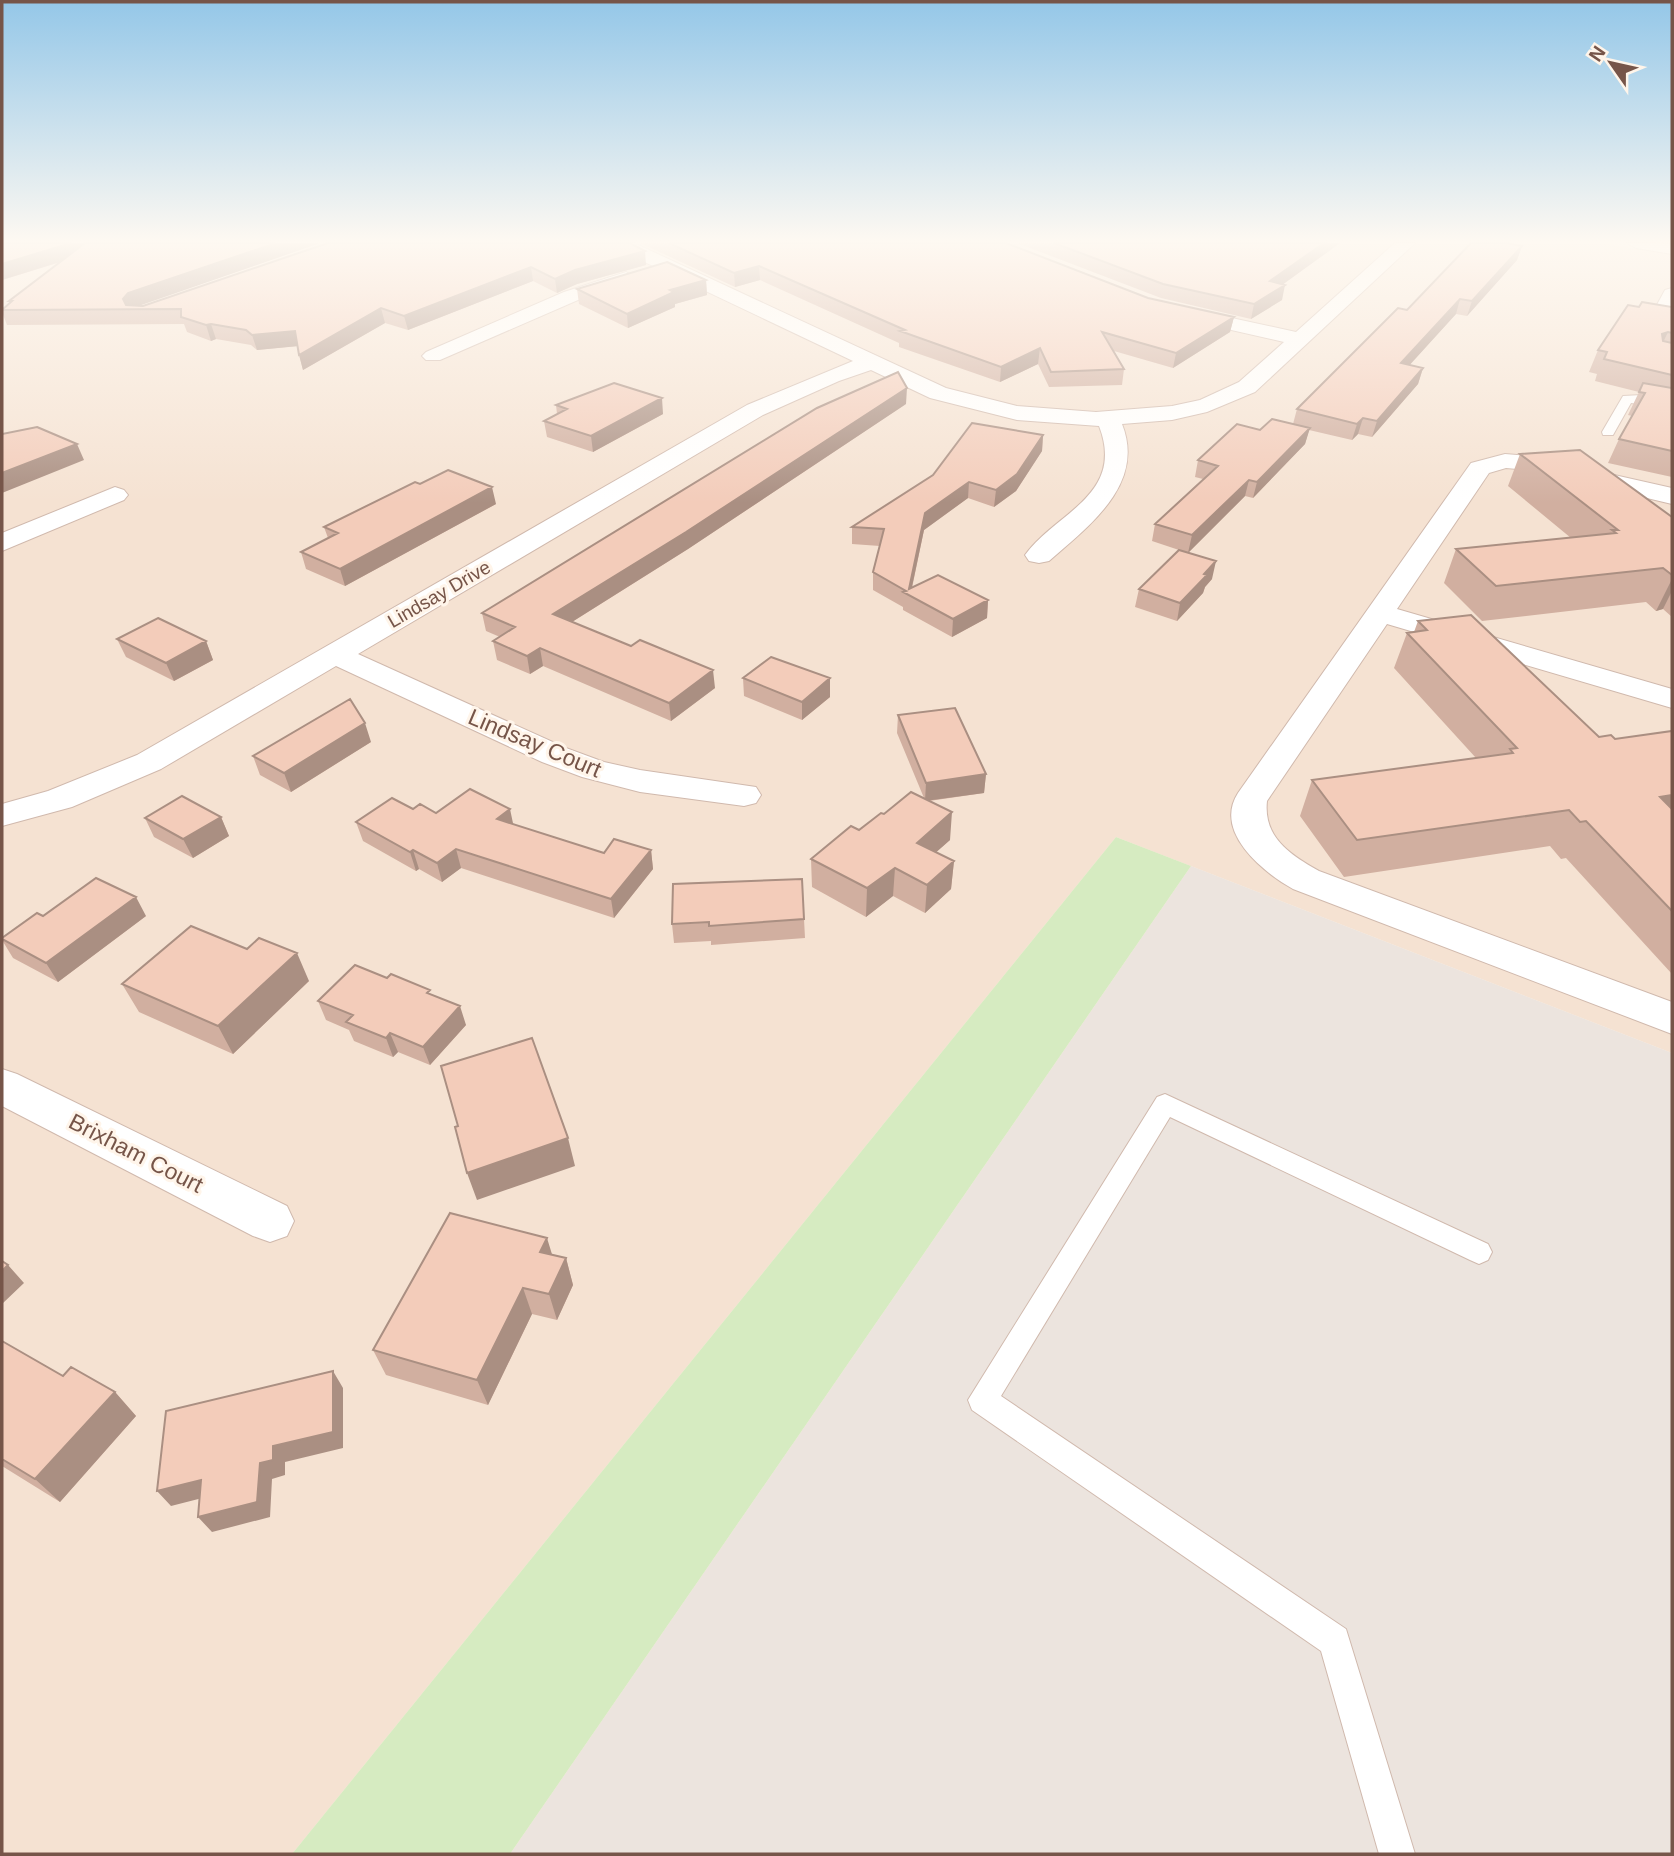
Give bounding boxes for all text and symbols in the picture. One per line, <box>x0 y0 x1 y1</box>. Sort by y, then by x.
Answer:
north arrow <box>1576 28 1646 98</box>
text: N <box>1585 42 1610 65</box>
street label: Lindsay Drive <box>384 556 494 632</box>
street label: Lindsay Court <box>465 703 606 783</box>
street label: Brixham Court <box>65 1108 208 1198</box>

